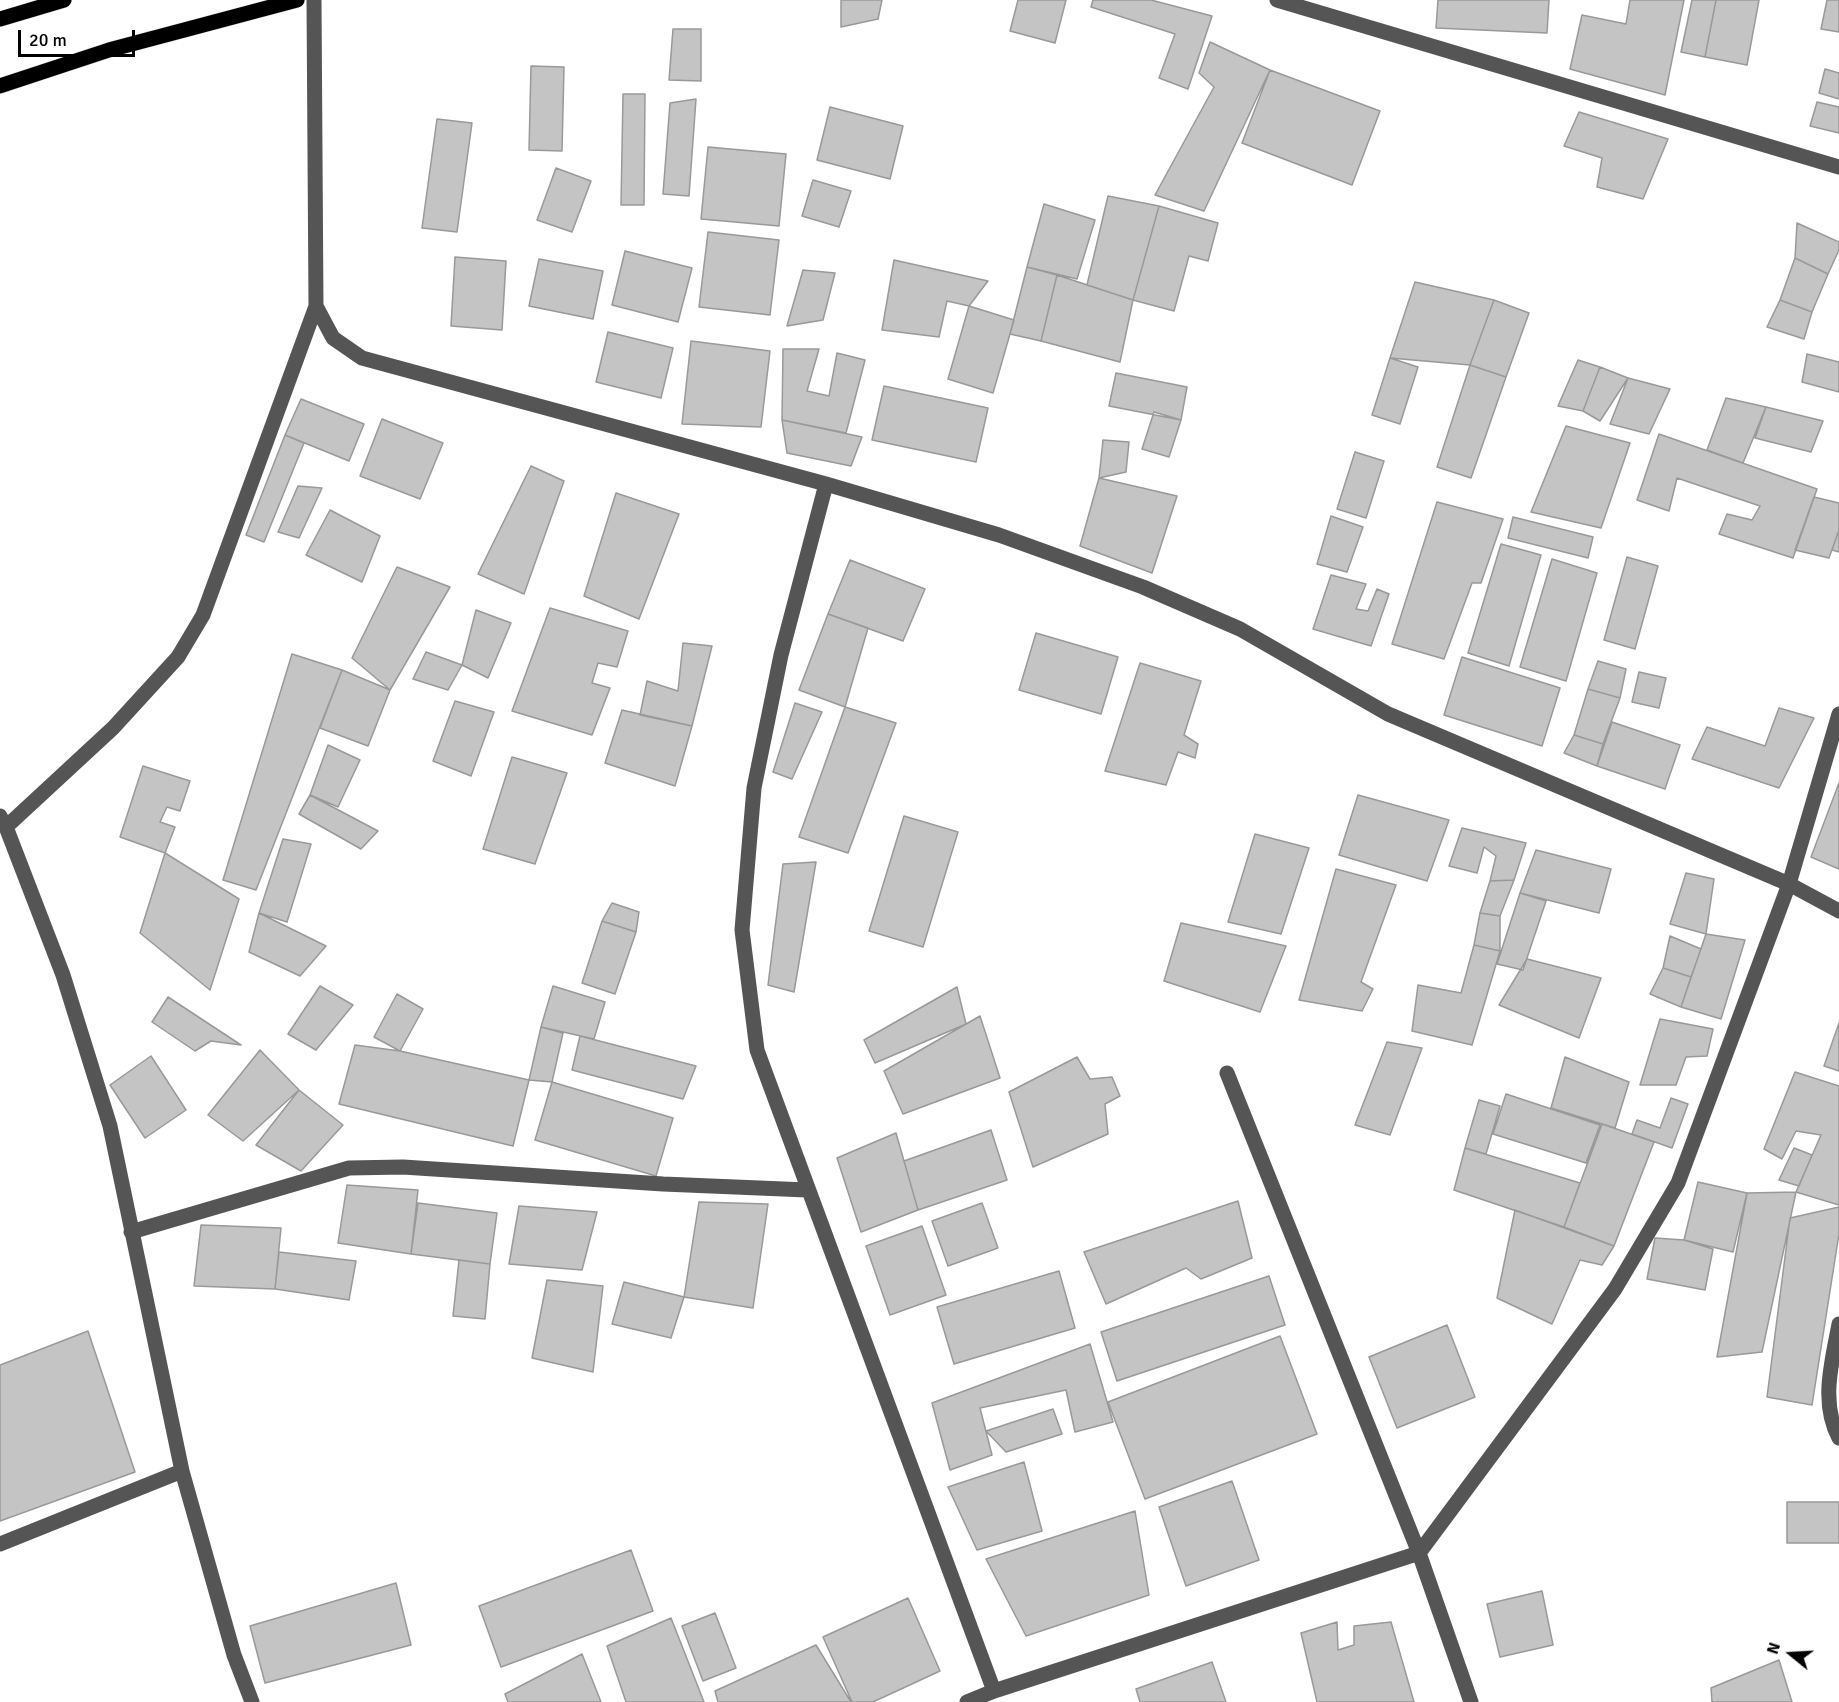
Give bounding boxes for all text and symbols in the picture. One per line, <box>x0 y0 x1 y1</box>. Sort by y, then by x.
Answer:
scale bar <box>21 18 138 56</box>
text: 20 m <box>29 29 67 51</box>
north arrow <box>1761 1624 1821 1684</box>
text: N <box>1763 1640 1785 1657</box>

